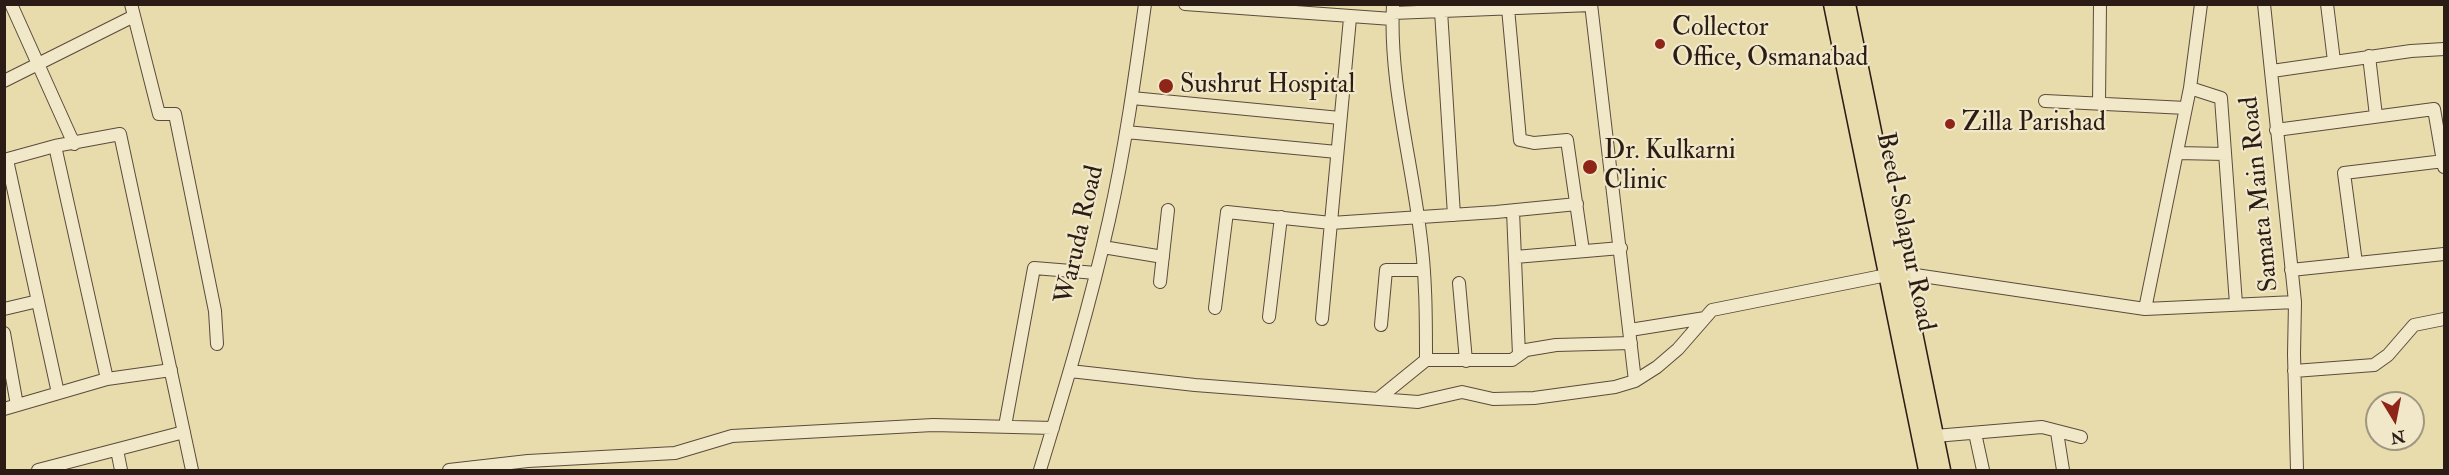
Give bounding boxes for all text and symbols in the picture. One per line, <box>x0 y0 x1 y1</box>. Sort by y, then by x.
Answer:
place label: Collector Office, Osmanabad <box>1672 13 1868 74</box>
marker: Collector Office, Osmanabad <box>1653 37 1667 51</box>
place label: Sushrut Hospital <box>1180 70 1355 102</box>
marker: Sushrut Hospital <box>1157 77 1175 95</box>
street label: Samata Main Road <box>2235 95 2287 293</box>
place label: Zilla Parishad <box>1962 108 2106 140</box>
marker: Zilla Parishad <box>1943 117 1957 131</box>
street label: Beed-Solapur Road <box>1868 130 1940 334</box>
place label: Dr. Kulkarni Clinic <box>1604 136 1736 198</box>
marker: Dr. Kulkarni Clinic <box>1581 158 1599 176</box>
street label: Waruda Road <box>1050 163 1112 307</box>
north arrow <box>2365 391 2425 451</box>
text: N <box>2389 426 2407 448</box>

